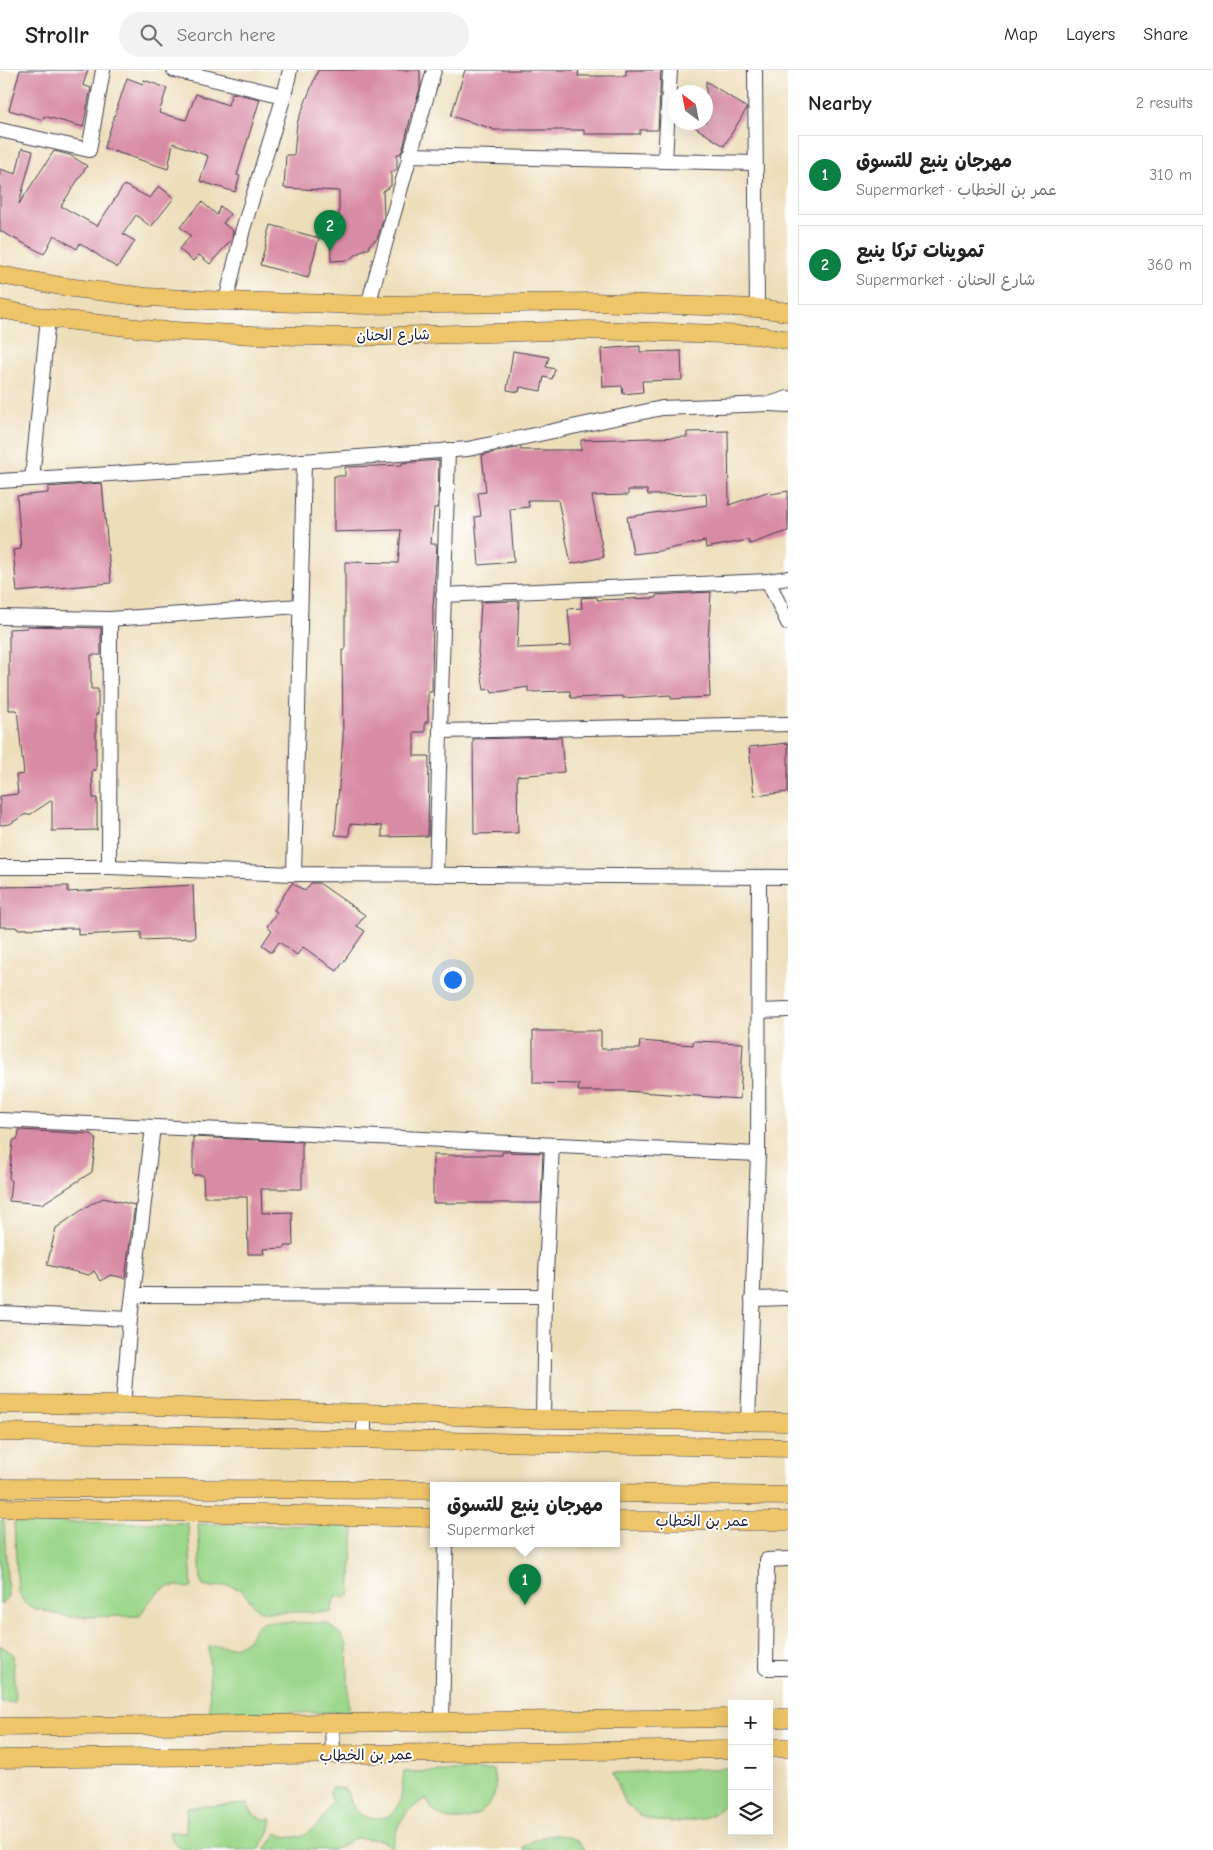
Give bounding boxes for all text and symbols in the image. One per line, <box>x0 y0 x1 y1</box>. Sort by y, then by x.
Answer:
search box <box>119 12 469 57</box>
text: Strollr <box>25 21 89 49</box>
icon: search <box>137 21 165 49</box>
text: Search here <box>177 24 276 46</box>
text: Map <box>1004 24 1038 45</box>
text: Layers <box>1066 24 1115 45</box>
text: Share <box>1143 24 1188 45</box>
north arrow <box>668 85 713 130</box>
text: Nearby <box>808 91 872 115</box>
text: 2 results <box>1136 94 1193 112</box>
text: مهرجان ينبع للتسوق <box>856 150 1012 172</box>
text: 1 <box>822 166 828 184</box>
text: 310 m <box>1149 166 1192 184</box>
text: Supermarket · عمر بن الخطاب <box>856 181 1057 199</box>
pin: 2 <box>314 210 346 251</box>
text: تموينات تركا ينبع <box>856 240 984 262</box>
text: 2 <box>821 256 829 274</box>
text: 360 m <box>1147 256 1192 274</box>
text: Supermarket · شارع الحنان <box>856 271 1036 289</box>
street label: شارع الحنان <box>356 325 430 346</box>
your location <box>440 967 466 993</box>
popup <box>430 1482 620 1547</box>
text: مهرجان ينبع للتسوق <box>447 1494 603 1516</box>
street label: عمر بن الخطاب <box>655 1512 749 1530</box>
text: Supermarket <box>447 1521 535 1539</box>
pin: 1 <box>509 1564 541 1605</box>
map controls <box>728 1700 773 1835</box>
button: + <box>728 1700 773 1745</box>
street label: عمر بن الخطاب <box>319 1745 413 1765</box>
button: − <box>728 1745 773 1790</box>
button: layers <box>728 1790 773 1835</box>

